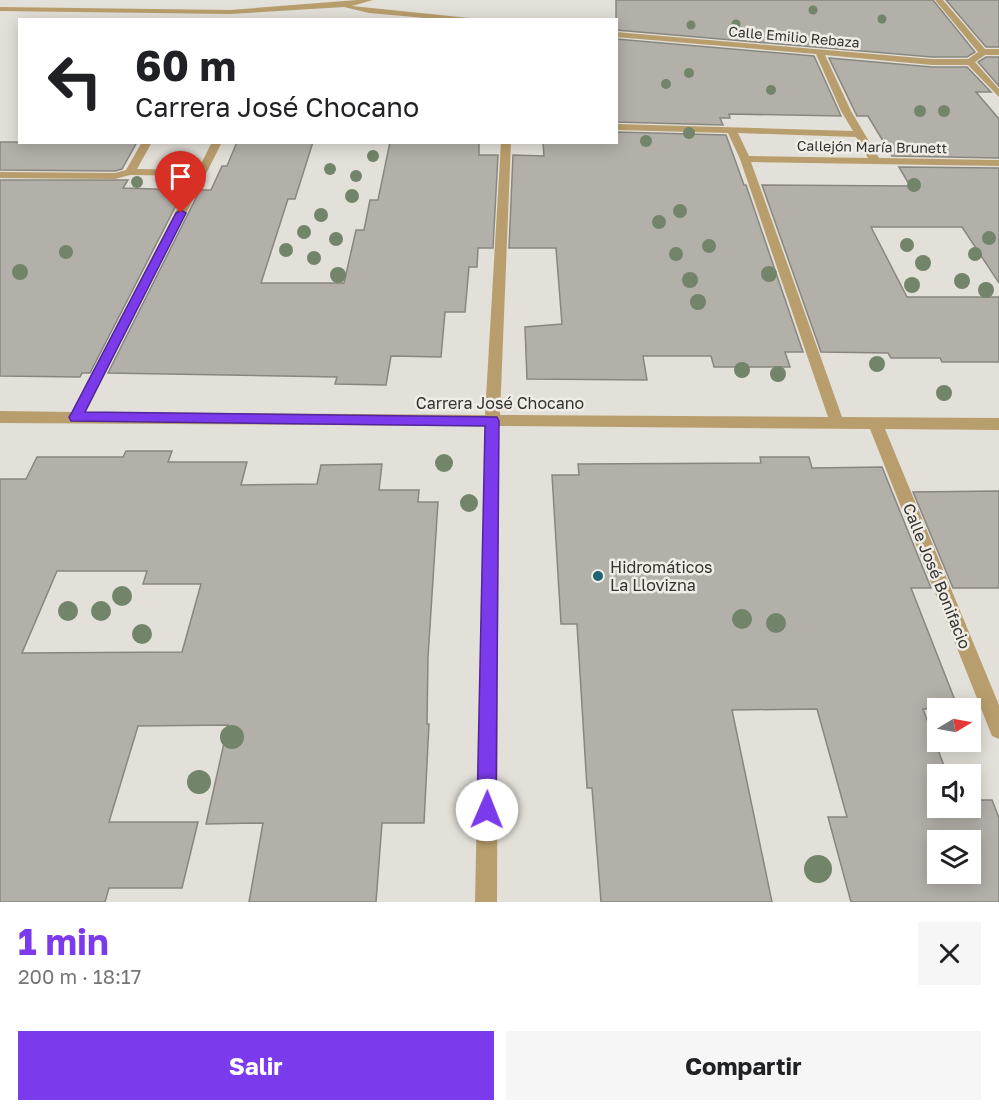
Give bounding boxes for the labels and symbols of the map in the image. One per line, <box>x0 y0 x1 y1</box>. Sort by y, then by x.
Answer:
street label: Calle Emilio Rebaza <box>728 22 860 51</box>
street label: Callejón María Brunett <box>797 137 947 156</box>
pin <box>155 151 206 213</box>
street label: Carrera José Chocano <box>416 393 584 413</box>
street label: Calle José Bonifacio <box>899 500 975 652</box>
place label: Hidromáticos La Llovizna <box>610 557 713 595</box>
marker: Hidromáticos La Llovizna <box>591 569 605 583</box>
north arrow <box>927 698 981 752</box>
position arrow <box>455 778 519 842</box>

